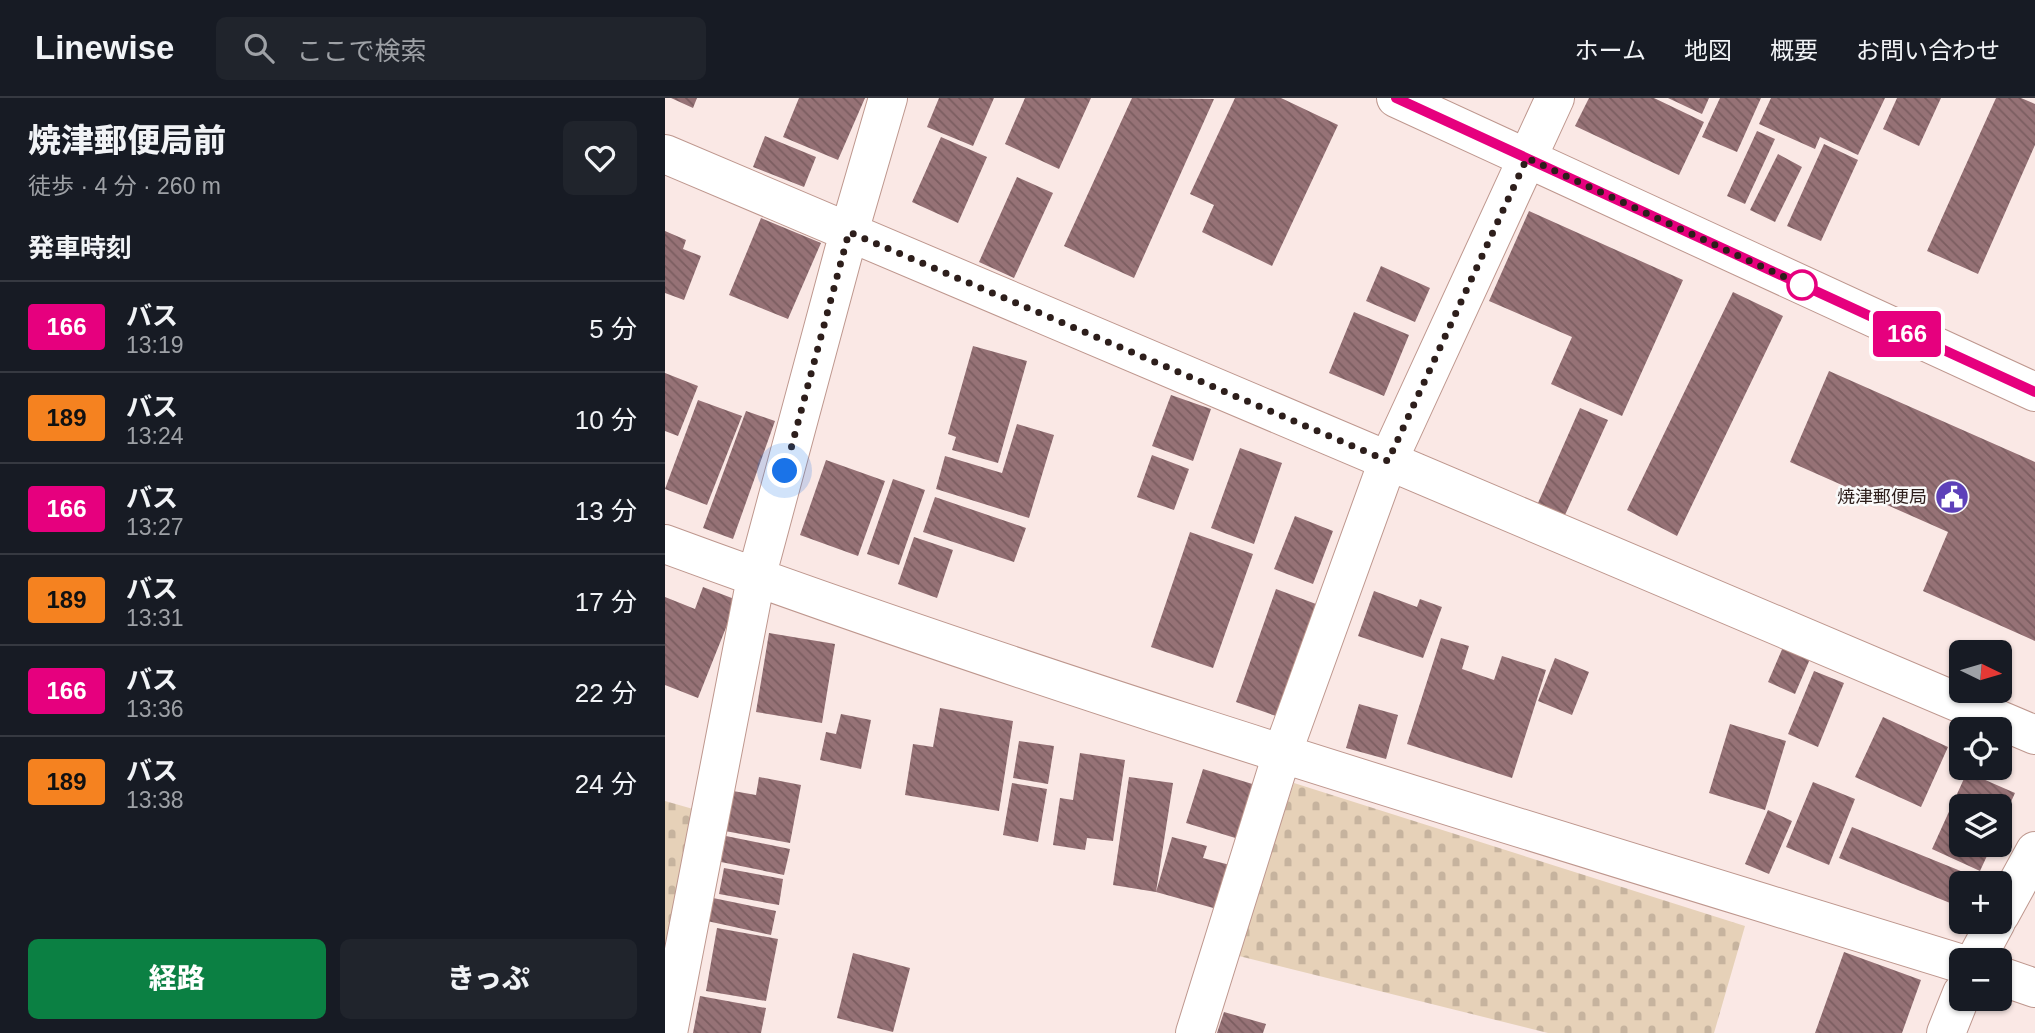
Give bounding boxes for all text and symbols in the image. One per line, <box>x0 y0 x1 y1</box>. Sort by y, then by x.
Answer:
search box <box>216 17 706 80</box>
text: Linewise <box>35 29 174 66</box>
icon: search <box>240 29 278 67</box>
text: ここで検索 <box>296 36 426 66</box>
text: ホーム <box>1575 37 1646 64</box>
text: 地図 <box>1684 37 1732 64</box>
text: 概要 <box>1770 37 1818 64</box>
text: お問い合わせ <box>1856 37 2000 64</box>
button: heart <box>563 121 637 195</box>
text: 焼津郵便局前 <box>28 122 226 159</box>
text: 徒歩 · 4 分 · 260 m <box>28 173 221 199</box>
text: 発車時刻 <box>28 233 132 263</box>
unlabelled marker <box>1787 270 1817 300</box>
text: バス <box>126 301 178 331</box>
line badge: 166 <box>1867 311 1947 357</box>
text: 166 <box>46 313 87 340</box>
text: 5 分 <box>589 314 637 344</box>
text: 166 <box>1887 320 1927 347</box>
text: 13:19 <box>126 332 184 358</box>
text: バス <box>126 392 178 422</box>
text: 189 <box>46 404 87 431</box>
text: 10 分 <box>575 405 637 435</box>
text: 13:24 <box>126 423 184 449</box>
your location <box>767 453 802 488</box>
public building icon: 焼津郵便局 <box>1933 478 1971 516</box>
text: バス <box>126 483 178 513</box>
place label: 焼津郵便局 <box>1837 487 1927 507</box>
text: 166 <box>46 495 87 522</box>
text: 13 分 <box>575 496 637 526</box>
text: 13:27 <box>126 514 184 540</box>
text: バス <box>126 574 178 604</box>
text: 189 <box>46 586 87 613</box>
text: 17 分 <box>575 587 637 617</box>
text: 13:31 <box>126 605 184 631</box>
north arrow <box>1949 640 2013 704</box>
map controls <box>1949 640 2012 1011</box>
text: バス <box>126 665 178 695</box>
text: 166 <box>46 677 87 704</box>
text: 22 分 <box>575 678 637 708</box>
text: 13:36 <box>126 696 184 722</box>
button: locate <box>1949 717 2012 780</box>
text: バス <box>126 756 178 786</box>
text: 189 <box>46 768 87 795</box>
text: 24 分 <box>575 769 637 799</box>
text: 13:38 <box>126 787 184 813</box>
button: layers <box>1949 794 2012 857</box>
button: + <box>1949 871 2012 934</box>
button: 経路 <box>28 939 326 1019</box>
button: きっぷ <box>340 939 637 1019</box>
button: − <box>1949 948 2012 1011</box>

